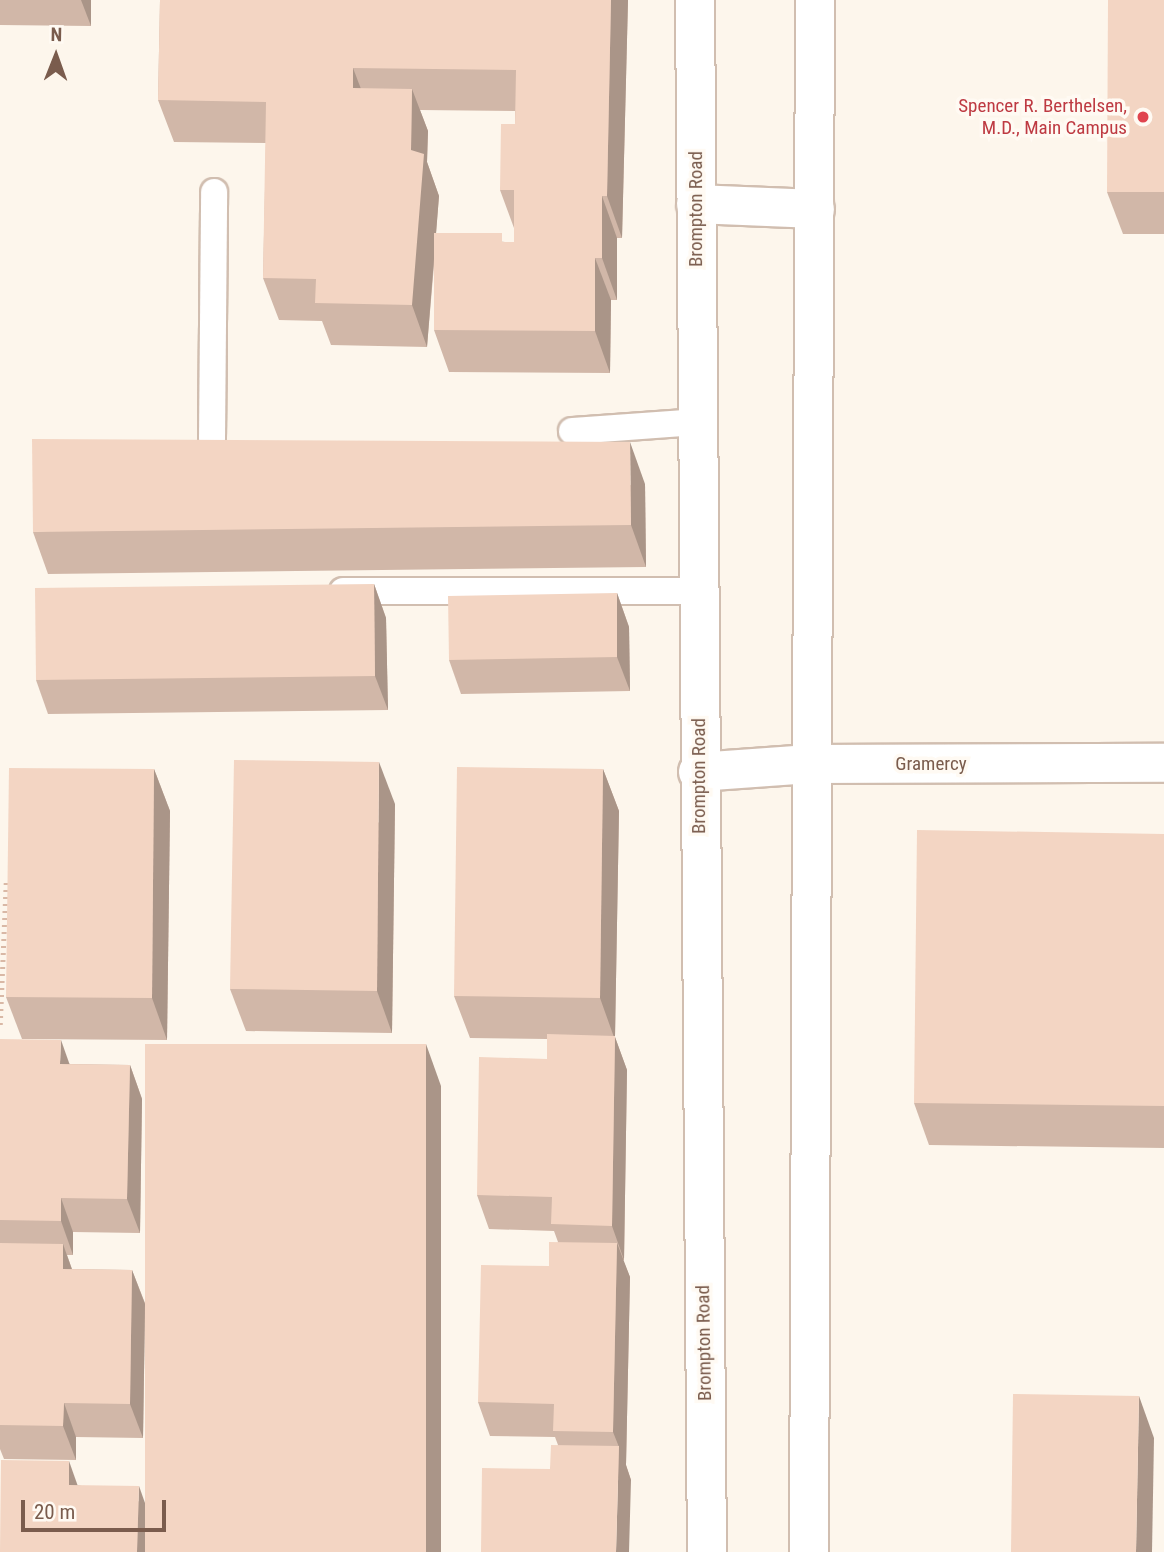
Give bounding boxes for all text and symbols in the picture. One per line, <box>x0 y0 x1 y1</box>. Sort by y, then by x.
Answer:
north arrow <box>21 21 91 91</box>
text: N <box>50 23 62 46</box>
place label: Spencer R. Berthelsen, M.D., Main Campus <box>958 95 1127 139</box>
marker: Spencer R. Berthelsen, M.D., Main Campus <box>1133 107 1153 127</box>
street label: Brompton Road <box>685 151 707 267</box>
street label: Brompton Road <box>688 718 710 834</box>
street label: Gramercy <box>895 753 967 775</box>
street label: Brompton Road <box>692 1285 716 1401</box>
scale bar <box>24 1486 170 1530</box>
text: 20 m <box>34 1500 75 1524</box>

